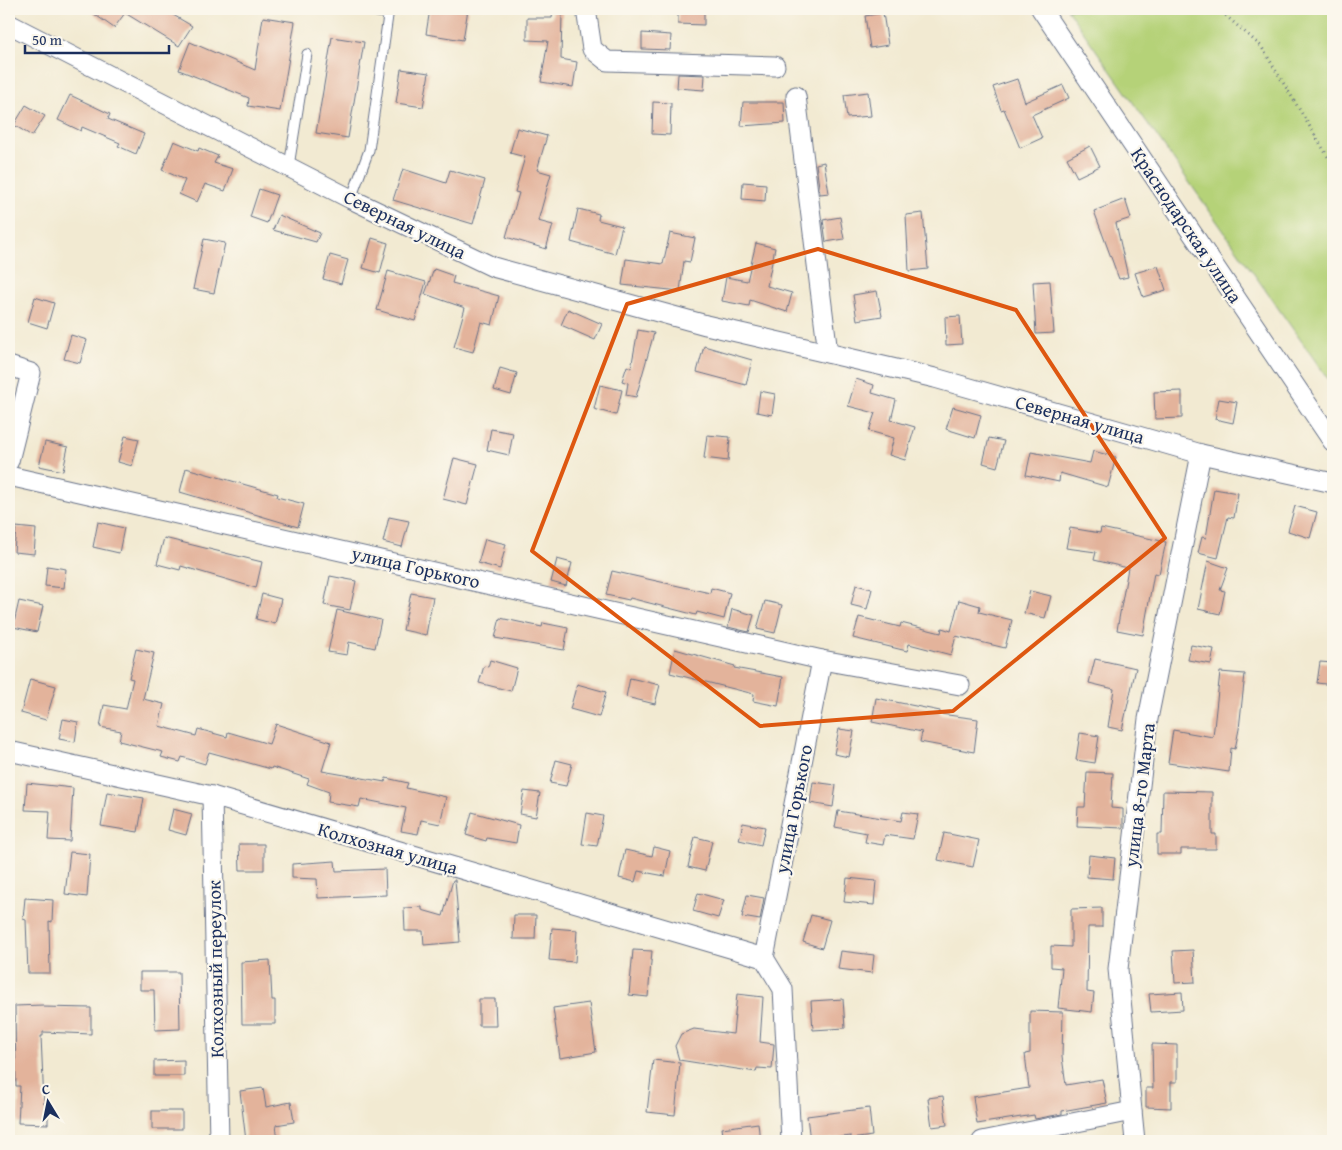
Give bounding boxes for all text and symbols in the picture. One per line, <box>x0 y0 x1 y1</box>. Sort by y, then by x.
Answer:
scale bar <box>25 22 169 54</box>
text: 50 m <box>32 29 63 50</box>
street label: Краснодарская улица <box>1124 142 1250 308</box>
street label: Северная улица <box>339 182 471 266</box>
street label: Северная улица <box>1012 387 1148 451</box>
street label: улица Горького <box>348 538 483 595</box>
street label: улица 8-го Марта <box>1116 721 1162 870</box>
street label: улица Горького <box>767 742 819 877</box>
street label: Колхозная улица <box>315 815 461 881</box>
street label: Колхозный переулок <box>199 880 231 1058</box>
north arrow <box>22 1078 72 1128</box>
text: С <box>40 1079 51 1100</box>

